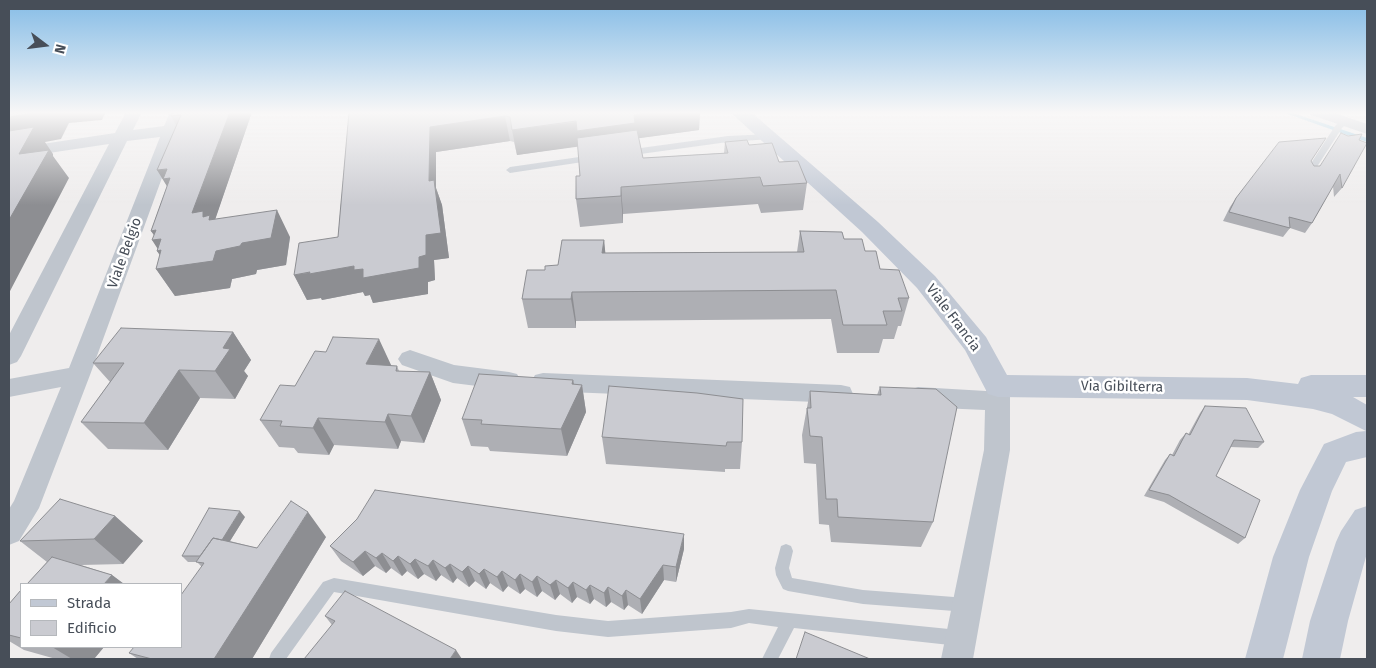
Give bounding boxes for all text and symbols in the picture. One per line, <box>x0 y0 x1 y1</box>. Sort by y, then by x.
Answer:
north arrow <box>20 20 70 70</box>
text: N <box>51 42 69 56</box>
street label: Viale Belgio <box>104 215 146 291</box>
street label: Viale Francia <box>922 281 984 355</box>
street label: Via Gibilterra <box>1081 378 1163 396</box>
legend <box>20 583 182 648</box>
text: Strada <box>67 594 111 612</box>
text: Edificio <box>67 619 117 637</box>

